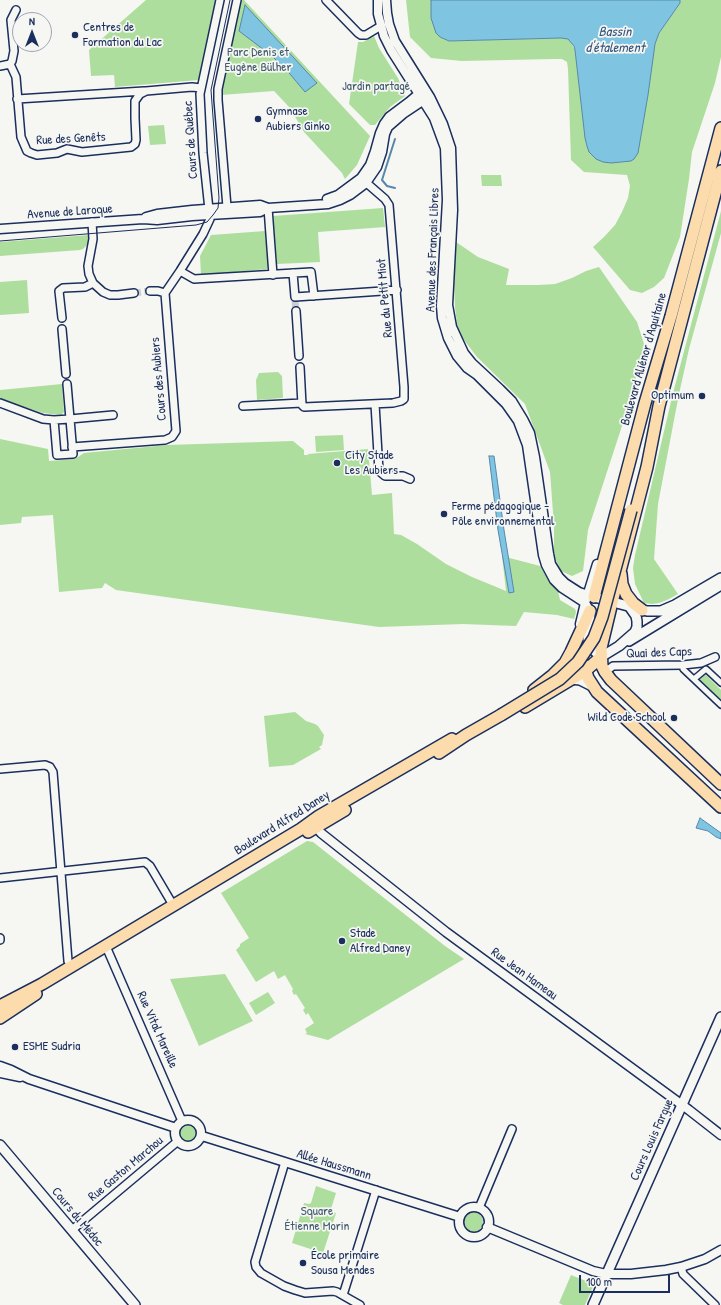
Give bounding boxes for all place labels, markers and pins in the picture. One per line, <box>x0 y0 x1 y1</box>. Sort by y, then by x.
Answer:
place label: Centres de Formation du Lac <box>83 20 162 51</box>
marker: Centres de Formation du Lac <box>70 30 80 40</box>
place label: Gymnase Aubiers Ginko <box>266 104 330 135</box>
marker: Gymnase Aubiers Ginko <box>253 114 263 124</box>
place label: Optimum <box>651 388 694 404</box>
marker: Optimum <box>697 391 707 401</box>
place label: City Stade Les Aubiers <box>345 448 398 479</box>
marker: City Stade Les Aubiers <box>332 458 342 468</box>
place label: Ferme pédagogique - Pôle environnemental <box>452 499 554 530</box>
marker: Ferme pédagogique - Pôle environnemental <box>439 509 449 519</box>
place label: Wild Code School <box>588 710 666 726</box>
marker: Wild Code School <box>669 713 679 723</box>
place label: Stade Alfred Daney <box>350 926 411 957</box>
marker: Stade Alfred Daney <box>337 936 347 946</box>
place label: ESME Sudria <box>23 1039 80 1055</box>
marker: ESME Sudria <box>10 1042 20 1052</box>
place label: École primaire Sousa Mendes <box>311 1248 379 1279</box>
marker: École primaire Sousa Mendes <box>298 1258 308 1268</box>

